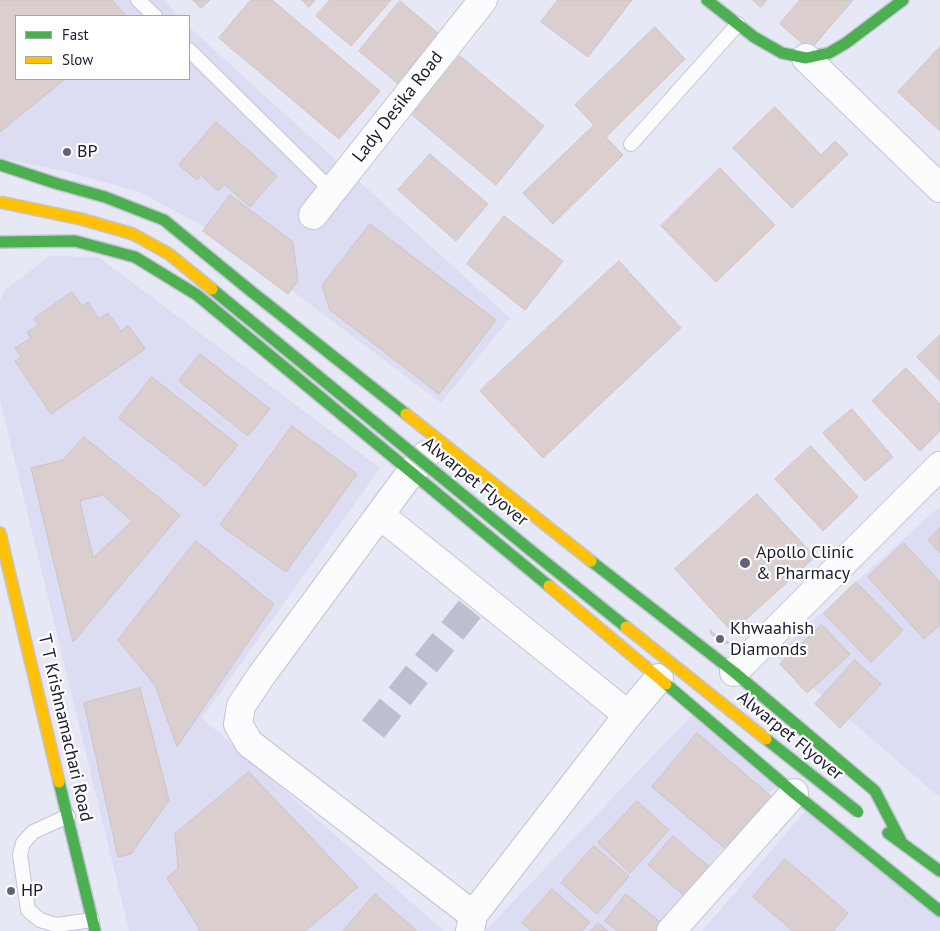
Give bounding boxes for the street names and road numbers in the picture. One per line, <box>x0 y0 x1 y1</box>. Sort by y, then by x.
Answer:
street label: Lady Desika Road <box>348 47 448 167</box>
street label: Alwarpet Flyover <box>418 433 532 531</box>
street label: T T Krishnamachari Road <box>33 632 97 824</box>
street label: Alwarpet Flyover <box>733 687 847 785</box>

